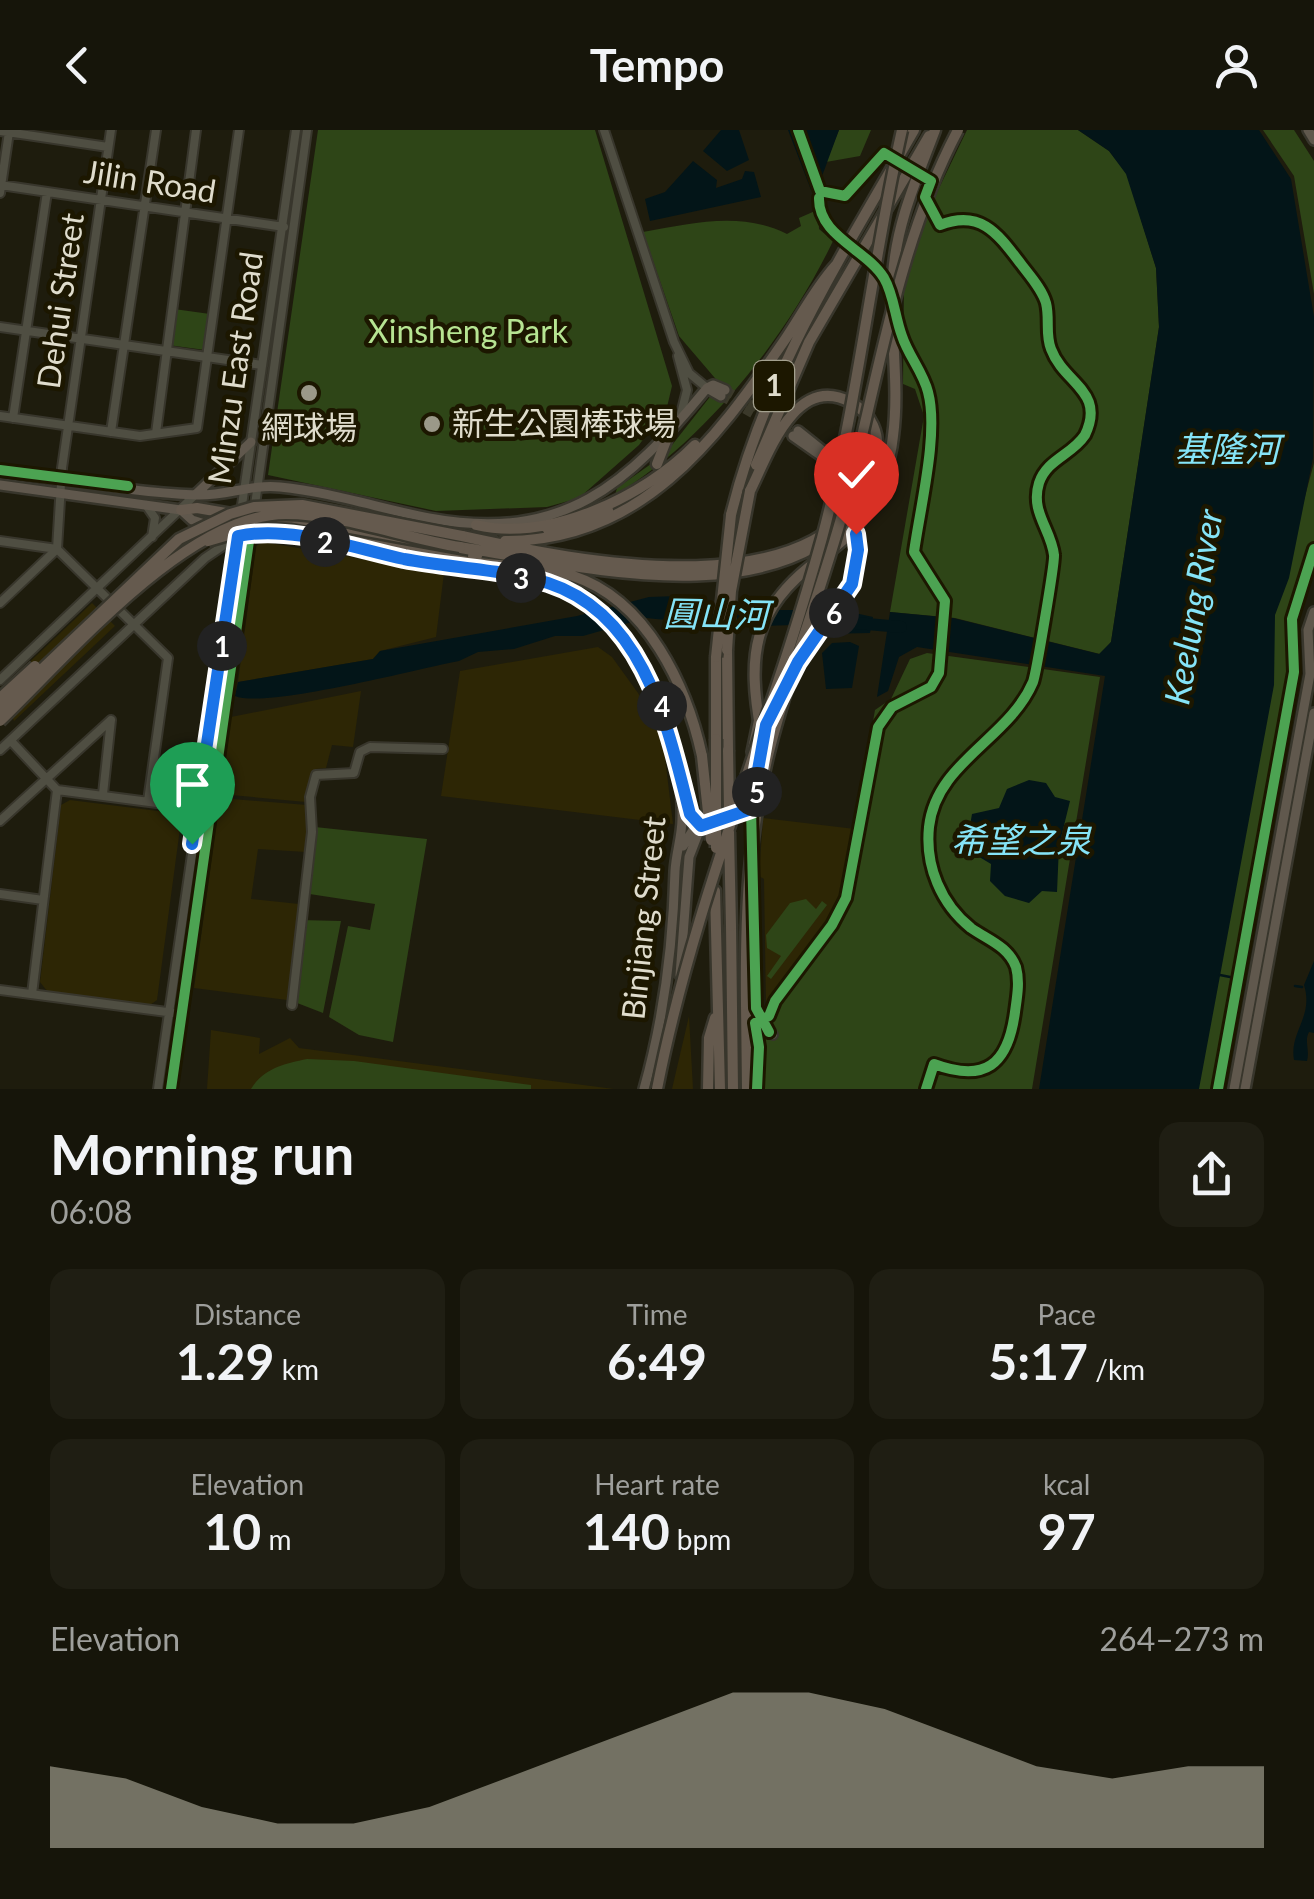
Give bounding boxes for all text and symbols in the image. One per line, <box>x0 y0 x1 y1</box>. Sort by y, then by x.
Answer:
icon: back <box>50 38 105 93</box>
text: Tempo <box>590 38 724 92</box>
icon: person <box>1209 38 1264 93</box>
street label: Jilin Road <box>81 151 219 210</box>
street label: Dehui Street <box>28 210 91 391</box>
street label: Minzu East Road <box>199 249 270 486</box>
park label: Xinsheng Park <box>368 311 569 350</box>
road number: 1 <box>754 361 794 411</box>
marker: 網球場 <box>298 382 320 404</box>
place label: 新生公園棒球場 <box>452 403 676 442</box>
place label: 網球場 <box>261 407 357 446</box>
marker: 新生公園棒球場 <box>421 413 443 435</box>
water label: 基隆河 <box>1174 427 1285 469</box>
pin <box>814 432 899 535</box>
icon: check <box>829 447 884 502</box>
water label: Keelung River <box>1154 505 1230 707</box>
pin: 2 <box>300 517 350 567</box>
text: 2 <box>317 525 333 559</box>
pin: 3 <box>496 553 546 603</box>
text: 3 <box>513 561 529 595</box>
pin: 6 <box>809 588 859 638</box>
water label: 圓山河 <box>663 591 775 635</box>
text: 6 <box>826 596 842 630</box>
pin: 1 <box>197 621 247 671</box>
text: 1 <box>214 629 230 663</box>
pin: 4 <box>637 681 687 731</box>
text: 4 <box>654 689 670 723</box>
pin <box>150 742 235 845</box>
icon: arrive <box>165 757 220 812</box>
pin: 5 <box>732 767 782 817</box>
text: 5 <box>749 775 765 809</box>
street label: Binjiang Street <box>612 814 673 1021</box>
water label: 希望之泉 <box>951 818 1092 860</box>
text: Morning run <box>50 1121 354 1187</box>
button: share <box>1159 1122 1264 1227</box>
text: 06:08 <box>50 1192 132 1231</box>
text: Distance <box>194 1297 301 1331</box>
text: Time <box>627 1297 687 1331</box>
text: Pace <box>1038 1297 1096 1331</box>
text: 1.29 <box>176 1331 275 1391</box>
text: 6:49 <box>607 1331 707 1391</box>
text: 5:17 <box>988 1331 1088 1391</box>
text: km <box>275 1352 319 1386</box>
text: /km <box>1088 1352 1145 1386</box>
text: Elevation <box>190 1467 304 1501</box>
text: Heart rate <box>594 1467 720 1501</box>
text: kcal <box>1043 1467 1090 1501</box>
text: 10 <box>203 1501 261 1561</box>
text: 140 <box>583 1501 670 1561</box>
text: 97 <box>1038 1501 1096 1561</box>
text: m <box>261 1522 291 1556</box>
text: bpm <box>670 1522 731 1556</box>
text: Elevation <box>50 1619 180 1658</box>
text: 264–273 m <box>1100 1619 1264 1658</box>

